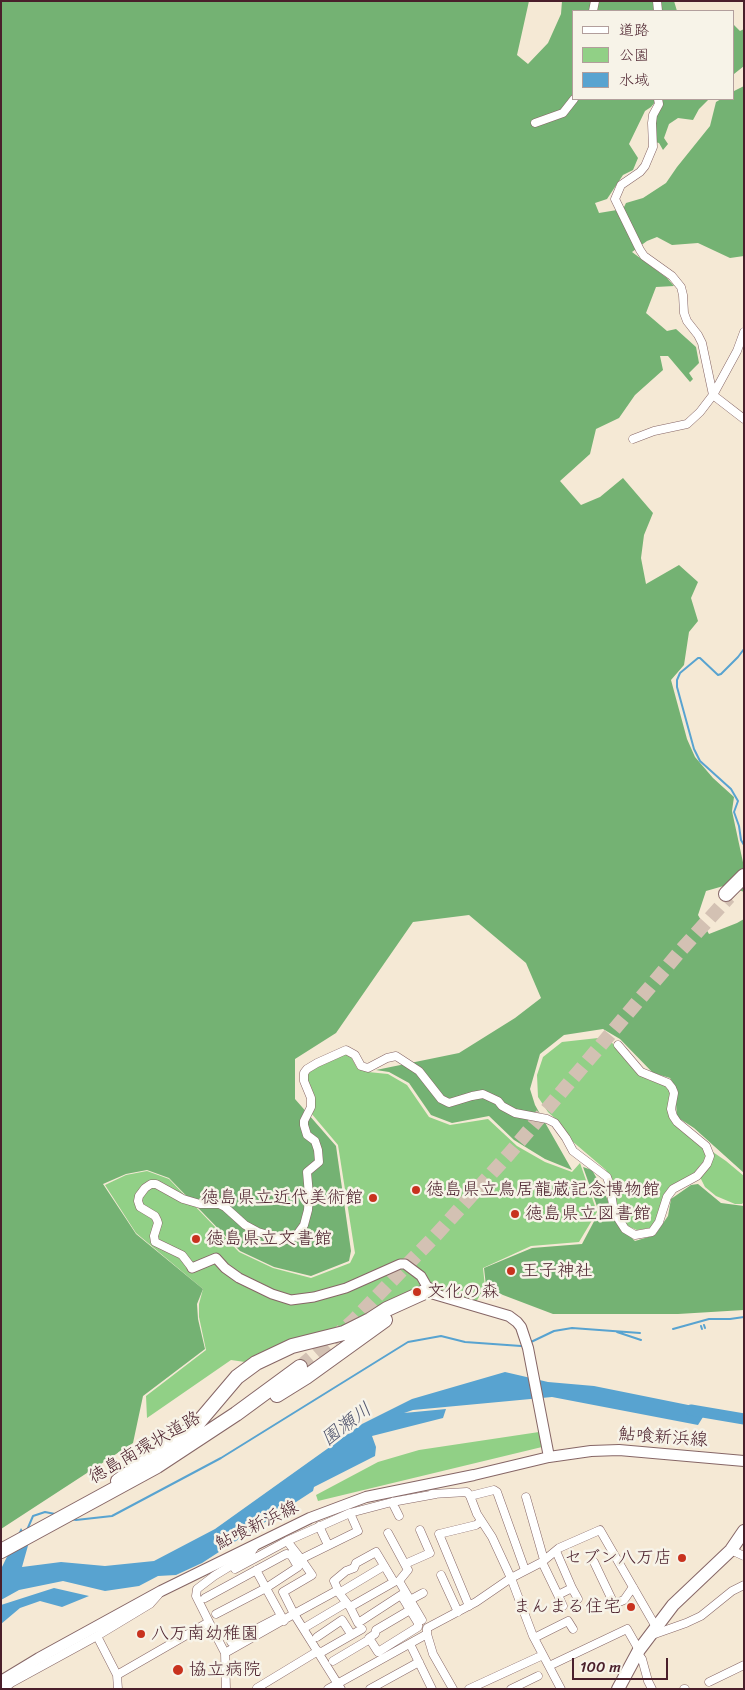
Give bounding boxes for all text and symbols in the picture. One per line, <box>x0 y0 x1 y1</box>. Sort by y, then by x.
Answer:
legend <box>572 10 735 100</box>
text: 道路 <box>619 17 649 43</box>
text: 公園 <box>619 42 649 68</box>
text: 水域 <box>619 67 649 93</box>
place label: 徳島県立鳥居龍蔵記念博物館 <box>426 1179 660 1201</box>
marker: 徳島県立鳥居龍蔵記念博物館 <box>410 1184 422 1196</box>
place label: 徳島県立近代美術館 <box>201 1187 363 1209</box>
marker: 徳島県立近代美術館 <box>367 1192 379 1204</box>
place label: 徳島県立図書館 <box>525 1203 651 1225</box>
marker: 徳島県立図書館 <box>509 1208 521 1220</box>
place label: 徳島県立文書館 <box>206 1228 332 1250</box>
marker: 徳島県立文書館 <box>190 1233 202 1245</box>
place label: 王子神社 <box>521 1260 593 1282</box>
marker: 王子神社 <box>505 1265 517 1277</box>
place label: 文化の森 <box>427 1281 499 1303</box>
marker: 文化の森 <box>411 1286 423 1298</box>
water label: 園瀬川 <box>317 1399 377 1451</box>
street label: 徳島南環状道路 <box>85 1407 205 1489</box>
street label: 鮎喰新浜線 <box>617 1424 709 1452</box>
street label: 鮎喰新浜線 <box>212 1497 302 1555</box>
place label: セブン八万店 <box>564 1547 672 1569</box>
marker: セブン八万店 <box>676 1552 688 1564</box>
place label: まんまる住宅 <box>513 1596 621 1618</box>
marker: まんまる住宅 <box>625 1601 637 1613</box>
place label: 八万南幼稚園 <box>151 1623 259 1645</box>
marker: 八万南幼稚園 <box>135 1628 147 1640</box>
scale bar <box>575 1648 671 1680</box>
text: 100 m <box>580 1654 621 1680</box>
place label: 協立病院 <box>189 1659 261 1681</box>
marker: 協立病院 <box>171 1663 185 1677</box>

